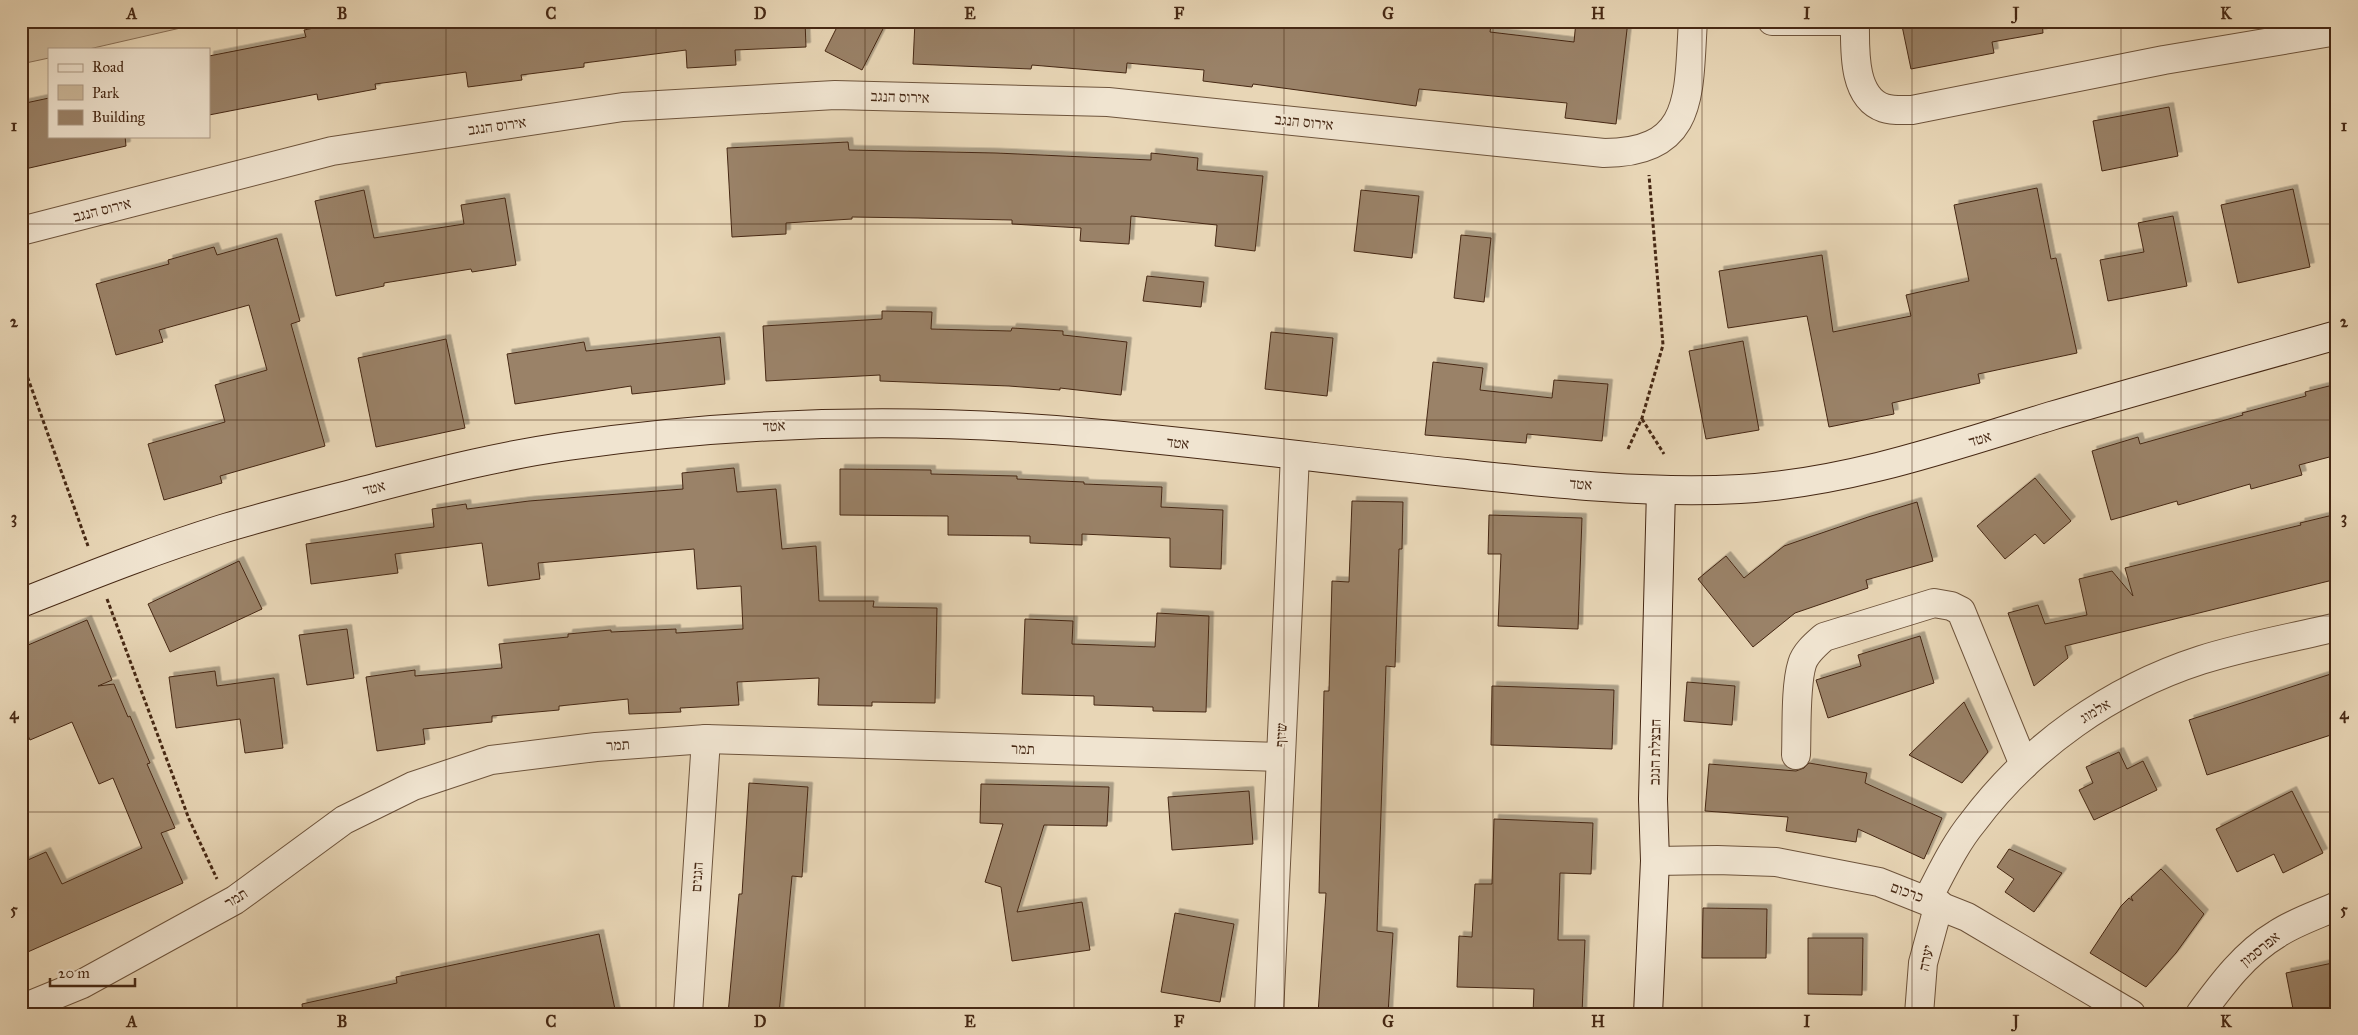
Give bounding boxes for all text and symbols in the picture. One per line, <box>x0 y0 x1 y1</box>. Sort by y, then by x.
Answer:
text: A <box>126 4 138 23</box>
text: B <box>337 4 347 23</box>
text: C <box>546 4 557 23</box>
text: D <box>754 4 767 23</box>
text: E <box>964 4 976 23</box>
text: F <box>1174 4 1185 23</box>
text: G <box>1382 4 1394 23</box>
text: H <box>1591 4 1605 23</box>
text: I <box>1804 4 1811 23</box>
text: J <box>2011 4 2020 24</box>
text: K <box>2220 4 2232 23</box>
legend <box>48 48 210 138</box>
text: Road <box>92 58 124 76</box>
text: Park <box>92 84 119 102</box>
street label: אירוס הנגב <box>870 87 930 107</box>
text: Building <box>92 108 146 126</box>
street label: אירוס הנגב <box>1274 110 1334 134</box>
street label: אירוס הנגב <box>466 113 528 139</box>
text: 1 <box>11 116 18 135</box>
text: 1 <box>2341 116 2348 135</box>
street label: אירוס הנגב <box>71 194 133 226</box>
text: 2 <box>10 312 19 331</box>
text: 2 <box>2340 312 2349 331</box>
street label: אטד <box>762 416 786 436</box>
street label: אטד <box>1967 427 1994 451</box>
street label: אטד <box>1166 433 1190 453</box>
street label: אטד <box>1569 474 1593 494</box>
street label: אטד <box>361 477 387 499</box>
text: 3 <box>11 508 17 528</box>
text: 3 <box>2341 508 2347 528</box>
street label: אלמוג <box>2076 695 2114 727</box>
text: 4 <box>10 704 20 724</box>
text: 4 <box>2340 704 2350 724</box>
street label: חבצלת הנגב <box>1645 718 1665 786</box>
street label: שיזף <box>1271 722 1291 748</box>
street label: תמר <box>606 735 630 755</box>
street label: תמר <box>1011 740 1035 758</box>
street label: הגנים <box>687 861 707 893</box>
street label: כרכום <box>1888 878 1926 906</box>
street label: תמר <box>221 884 251 912</box>
text: 5 <box>10 900 18 919</box>
text: 5 <box>2340 900 2348 919</box>
street label: אפרסמון <box>2236 928 2284 970</box>
street label: יערה <box>1914 943 1938 973</box>
scale bar <box>50 955 135 987</box>
text: 20 m <box>58 964 90 982</box>
text: A <box>126 1012 138 1031</box>
text: B <box>337 1012 347 1031</box>
text: C <box>546 1012 557 1031</box>
text: D <box>754 1012 767 1031</box>
text: E <box>964 1012 976 1031</box>
text: F <box>1174 1012 1185 1031</box>
text: G <box>1382 1012 1394 1031</box>
text: H <box>1591 1012 1605 1031</box>
text: I <box>1804 1012 1811 1031</box>
text: J <box>2011 1012 2020 1032</box>
text: K <box>2220 1012 2232 1031</box>

